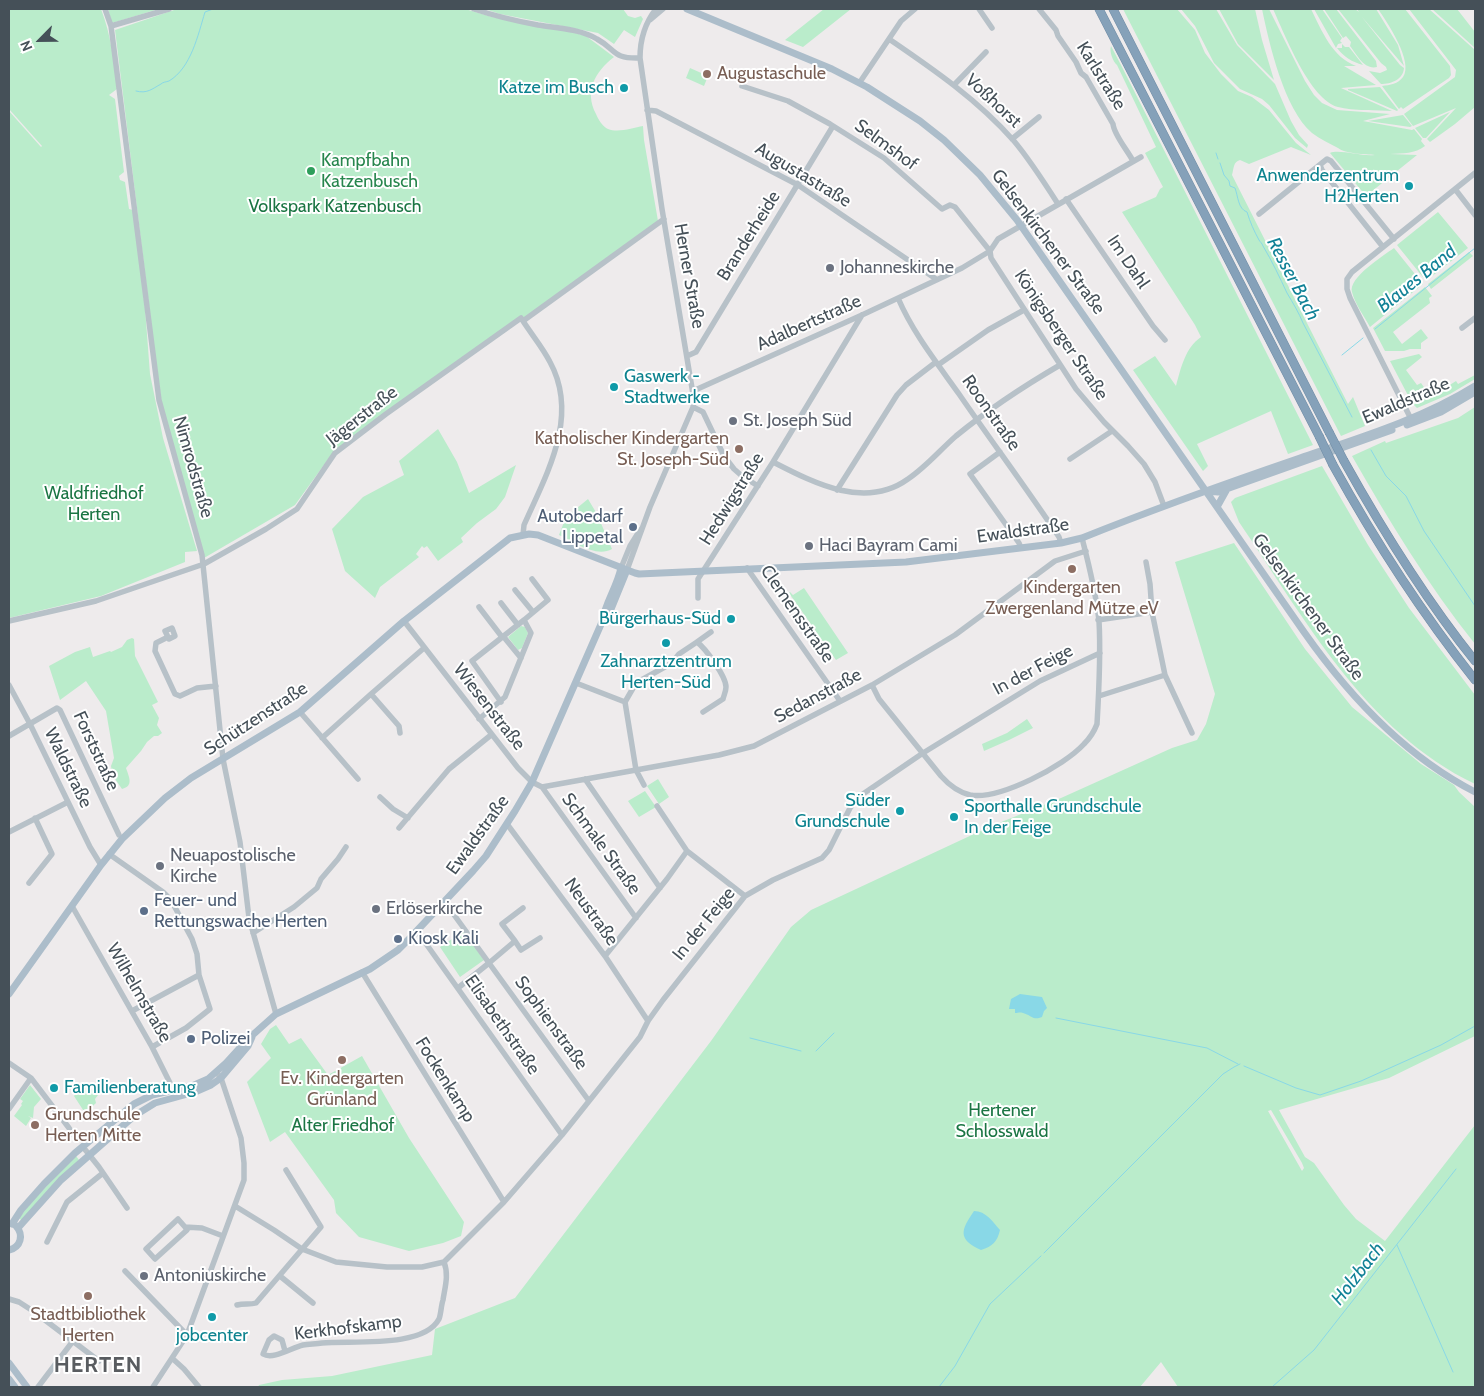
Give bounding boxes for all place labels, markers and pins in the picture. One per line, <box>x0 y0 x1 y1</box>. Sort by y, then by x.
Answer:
place label: Augustaschule <box>717 63 826 85</box>
marker: Augustaschule <box>701 68 713 80</box>
place label: Katze im Busch <box>499 77 614 99</box>
marker: Katze im Busch <box>618 82 630 94</box>
place label: Kampfbahn Katzenbusch <box>321 150 418 192</box>
marker: Kampfbahn Katzenbusch <box>305 165 317 177</box>
place label: Anwenderzentrum H2Herten <box>1256 165 1399 208</box>
marker: Anwenderzentrum H2Herten <box>1403 180 1415 192</box>
place label: Johanneskirche <box>840 257 954 279</box>
marker: Johanneskirche <box>824 262 836 274</box>
place label: Gaswerk - Stadtwerke <box>624 366 710 408</box>
marker: Gaswerk - Stadtwerke <box>608 381 620 393</box>
place label: St. Joseph Süd <box>743 410 852 432</box>
marker: St. Joseph Süd <box>727 415 739 427</box>
place label: Katholischer Kindergarten St. Joseph-Süd <box>534 428 729 470</box>
marker: Katholischer Kindergarten St. Joseph-Süd <box>733 443 745 455</box>
place label: Autobedarf Lippetal <box>537 506 623 548</box>
marker: Autobedarf Lippetal <box>627 521 639 533</box>
place label: Haci Bayram Cami <box>819 535 958 557</box>
marker: Haci Bayram Cami <box>803 540 815 552</box>
marker: Kindergarten Zwergenland Mütze eV <box>1066 563 1078 575</box>
place label: Kindergarten Zwergenland Mütze eV <box>985 577 1159 620</box>
place label: Bürgerhaus-Süd <box>599 608 721 630</box>
marker: Bürgerhaus-Süd <box>725 613 737 625</box>
marker: Zahnarztzentrum Herten-Süd <box>660 637 672 649</box>
place label: Zahnarztzentrum Herten-Süd <box>600 651 732 694</box>
place label: Süder Grundschule <box>795 790 890 832</box>
place label: Sporthalle Grundschule In der Feige <box>964 796 1141 839</box>
marker: Süder Grundschule <box>894 805 906 817</box>
marker: Sporthalle Grundschule In der Feige <box>948 811 960 823</box>
place label: Neuapostolische Kirche <box>170 845 296 888</box>
marker: Neuapostolische Kirche <box>154 860 166 872</box>
place label: Feuer- und Rettungswache Herten <box>154 890 327 932</box>
place label: Erlöserkirche <box>386 898 482 920</box>
marker: Erlöserkirche <box>370 903 382 915</box>
marker: Feuer- und Rettungswache Herten <box>138 905 150 917</box>
place label: Kiosk Kali <box>408 928 479 950</box>
marker: Kiosk Kali <box>392 933 404 945</box>
place label: Polizei <box>201 1028 250 1050</box>
marker: Polizei <box>185 1033 197 1045</box>
marker: Ev. Kindergarten Grünland <box>336 1054 348 1066</box>
place label: Ev. Kindergarten Grünland <box>280 1068 404 1110</box>
place label: Familienberatung <box>64 1077 196 1099</box>
marker: Familienberatung <box>48 1082 60 1094</box>
place label: Grundschule Herten Mitte <box>45 1104 141 1146</box>
marker: Grundschule Herten Mitte <box>29 1119 41 1131</box>
place label: Antoniuskirche <box>154 1265 266 1287</box>
marker: Antoniuskirche <box>138 1270 150 1282</box>
marker: Stadtbibliothek Herten <box>82 1290 94 1302</box>
place label: Stadtbibliothek Herten <box>30 1304 146 1346</box>
marker: jobcenter <box>206 1311 218 1323</box>
place label: jobcenter <box>176 1325 248 1347</box>

